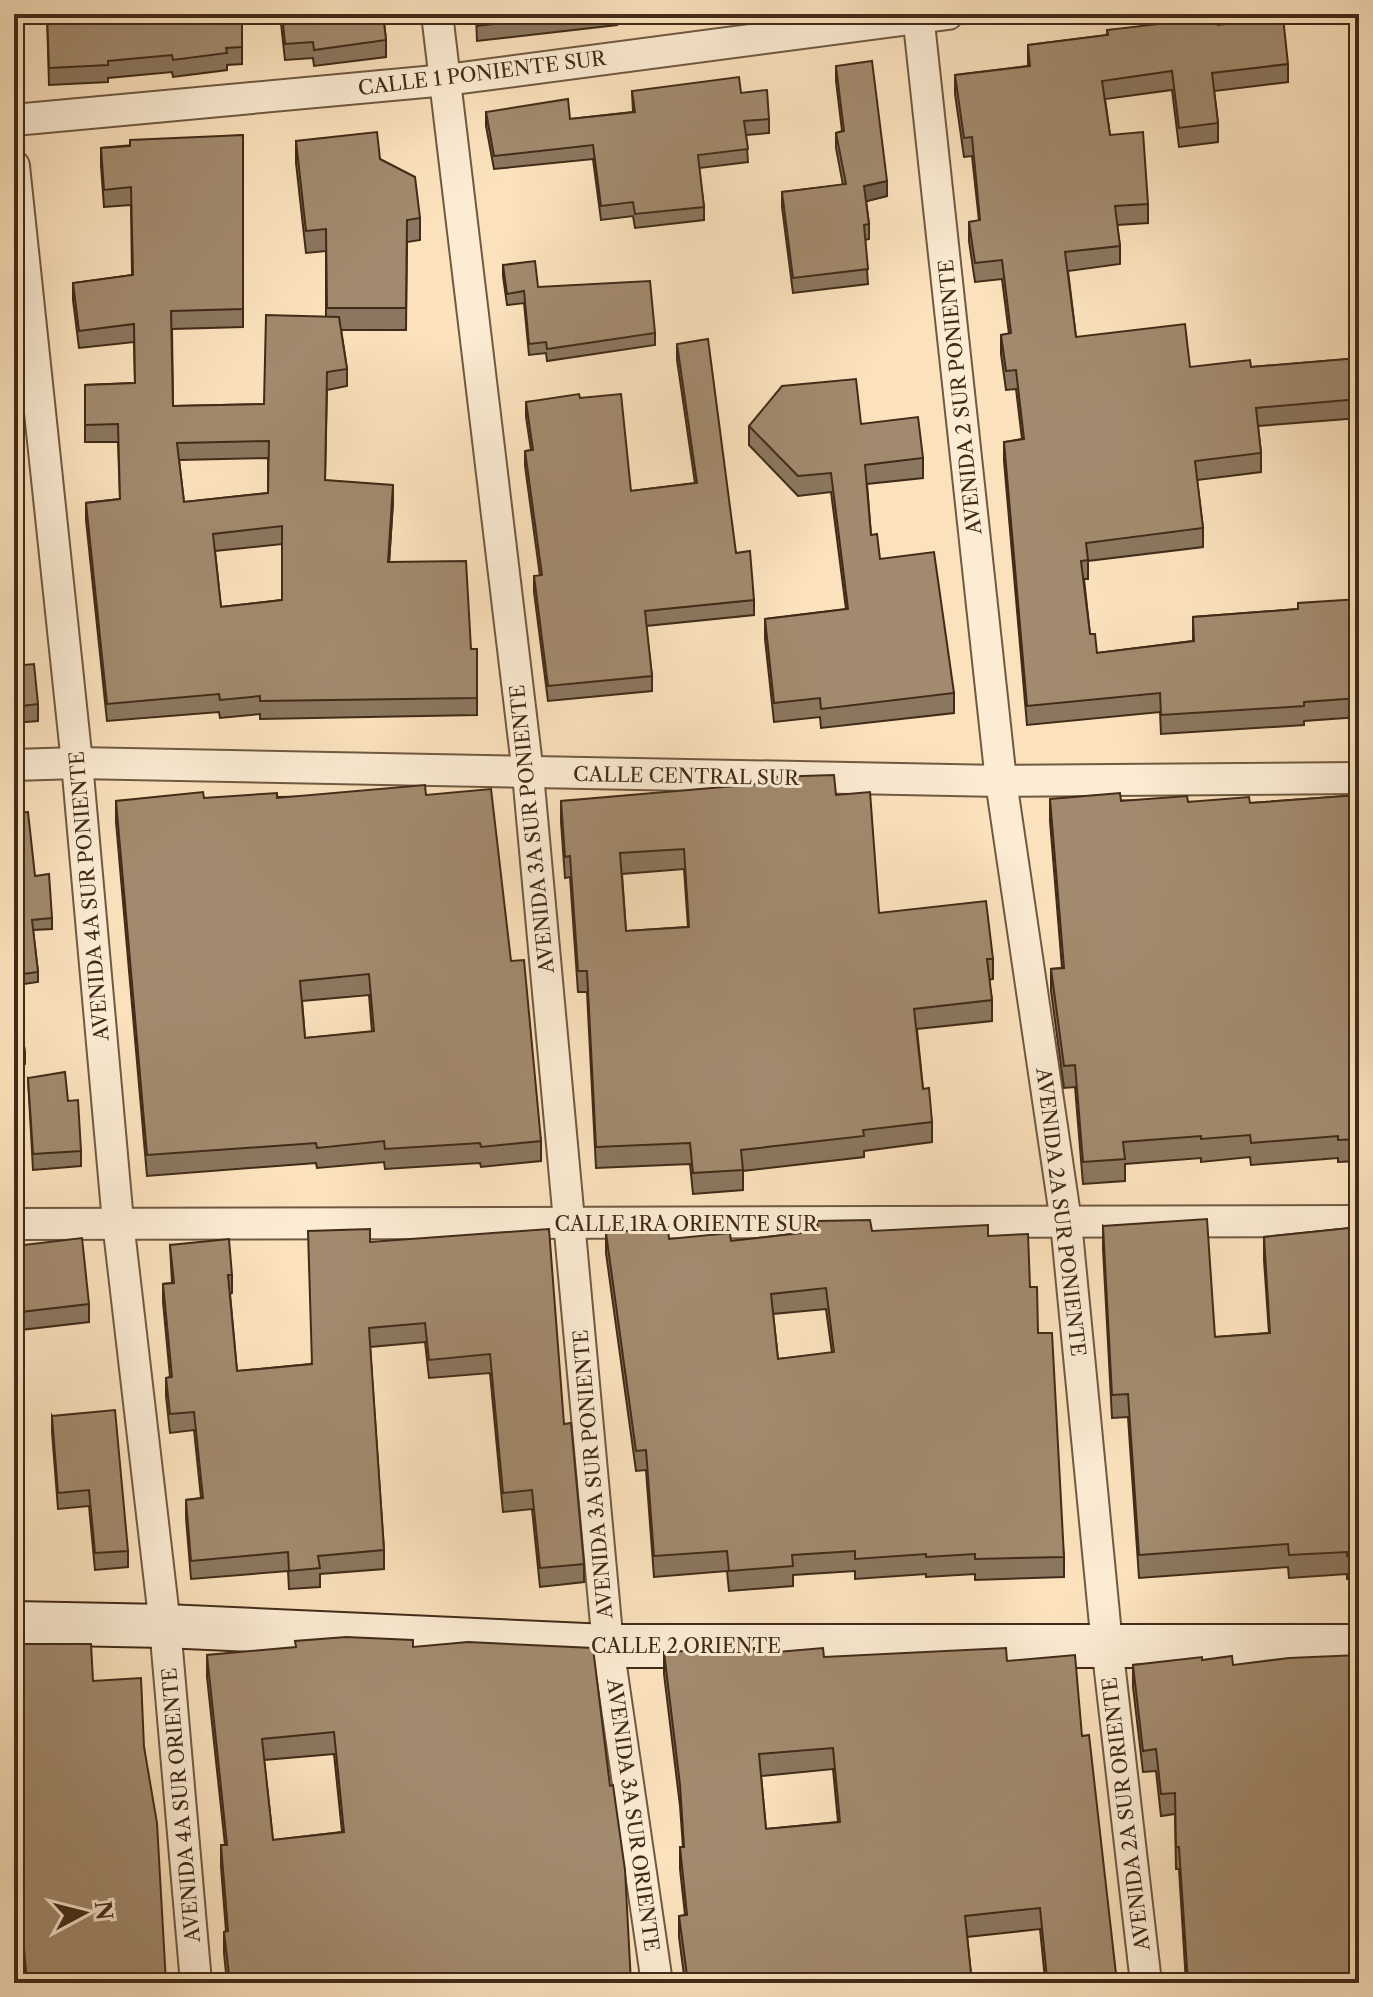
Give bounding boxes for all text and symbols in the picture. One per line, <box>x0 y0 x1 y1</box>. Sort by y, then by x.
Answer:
street label: CALLE 1 PONIENTE SUR <box>357 46 609 100</box>
street label: AVENIDA 2 SUR PONIENTE <box>934 258 986 537</box>
street label: AVENIDA 3A SUR PONIENTE <box>505 683 559 976</box>
street label: AVENIDA 4A SUR PONIENTE <box>64 750 114 1043</box>
street label: CALLE CENTRAL SUR <box>573 762 800 790</box>
street label: AVENIDA 2A SUR PONIENTE <box>1031 1065 1091 1358</box>
street label: CALLE 1RA ORIENTE SUR <box>555 1212 819 1236</box>
street label: AVENIDA 3A SUR PONIENTE <box>568 1328 618 1621</box>
street label: CALLE 2 ORIENTE <box>591 1634 781 1658</box>
street label: AVENIDA 4A SUR ORIENTE <box>157 1667 205 1944</box>
street label: AVENIDA 3A SUR ORIENTE <box>602 1676 664 1953</box>
street label: AVENIDA 2A SUR ORIENTE <box>1097 1676 1155 1953</box>
north arrow <box>44 1873 124 1953</box>
text: N <box>89 1899 118 1922</box>

